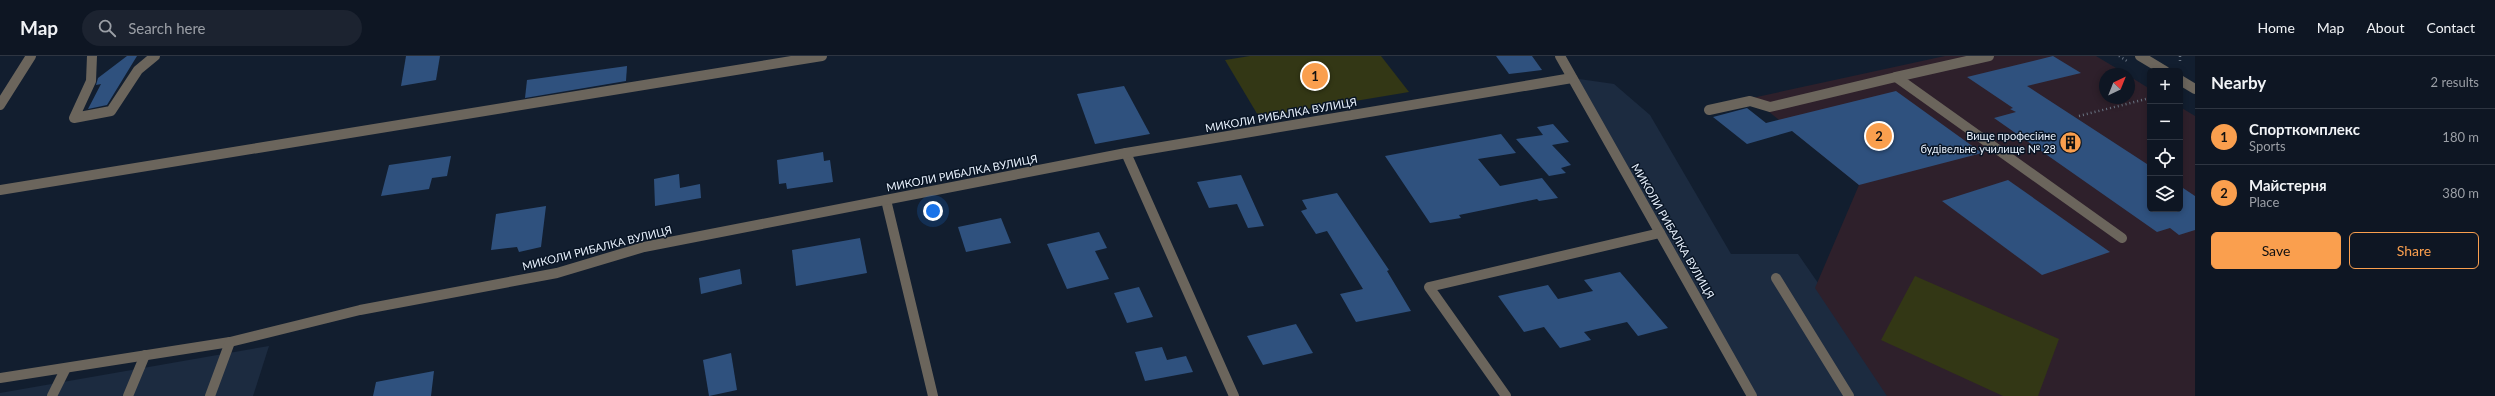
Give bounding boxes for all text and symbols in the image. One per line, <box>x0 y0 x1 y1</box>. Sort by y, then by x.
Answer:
search box <box>82 10 362 46</box>
text: Map <box>20 16 58 39</box>
icon: search <box>96 17 118 39</box>
text: Search here <box>128 19 206 37</box>
text: Home <box>2257 19 2295 36</box>
text: Map <box>2317 19 2344 36</box>
text: About <box>2366 19 2404 36</box>
text: Contact <box>2426 19 2475 36</box>
pin: 1 <box>1302 61 1328 91</box>
north arrow <box>2099 68 2135 104</box>
map controls <box>2147 68 2183 212</box>
button: + <box>2147 68 2183 104</box>
text: Nearby <box>2211 72 2266 93</box>
text: 2 results <box>2431 74 2479 90</box>
street label: МИКОЛИ РИБАЛКА ВУЛИЦЯ <box>1204 95 1358 134</box>
button: − <box>2147 104 2183 140</box>
text: Спорткомплекс <box>2249 120 2360 138</box>
pin: 2 <box>1866 121 1892 151</box>
place label: Вище професійне будівельне училище № 28 <box>1921 129 2056 155</box>
building icon: Вище професійне будівельне училище № 28 <box>2058 129 2084 155</box>
text: 1 <box>2220 129 2228 145</box>
text: 180 m <box>2442 129 2479 145</box>
text: Sports <box>2249 138 2286 154</box>
button: locate <box>2147 140 2183 176</box>
street label: МИКОЛИ РИБАЛКА ВУЛИЦЯ <box>885 151 1039 194</box>
street label: МИКОЛИ РИБАЛКА ВУЛИЦЯ <box>1629 161 1717 301</box>
button: layers <box>2147 176 2183 212</box>
text: Майстерня <box>2249 176 2327 194</box>
text: 2 <box>2220 185 2228 201</box>
text: 380 m <box>2442 185 2479 201</box>
text: Place <box>2249 194 2279 210</box>
your location <box>923 201 943 221</box>
street label: МИКОЛИ РИБАЛКА ВУЛИЦЯ <box>521 223 673 272</box>
button: Save <box>2211 232 2341 269</box>
button: Share <box>2349 232 2479 269</box>

